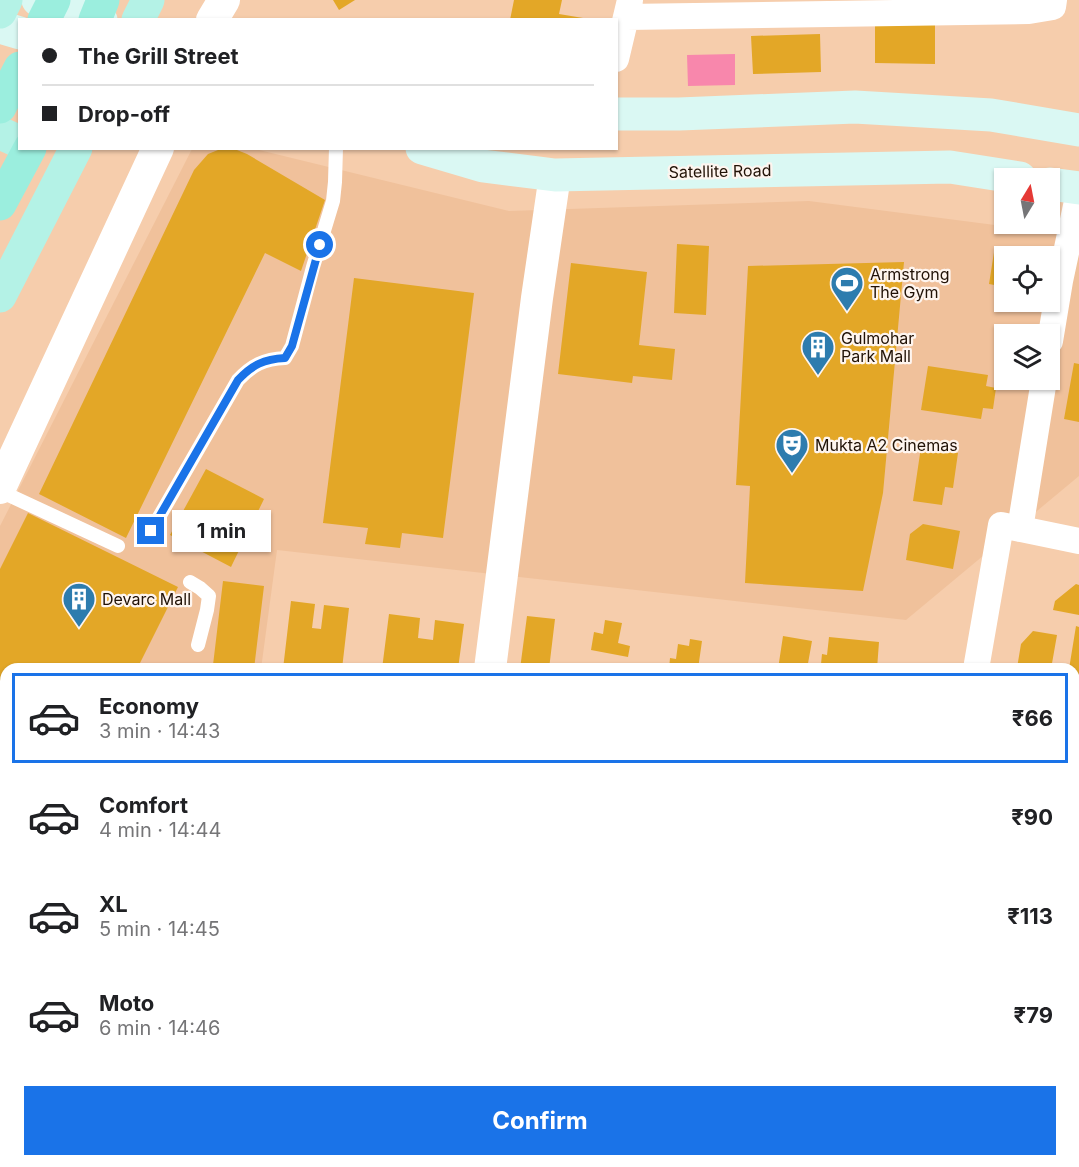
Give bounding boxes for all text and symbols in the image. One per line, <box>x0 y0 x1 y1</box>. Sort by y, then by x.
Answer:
text: The Grill Street <box>78 43 239 69</box>
text: Drop-off <box>78 101 170 127</box>
street label: Satellite Road <box>668 160 772 182</box>
north arrow <box>994 168 1060 234</box>
map controls <box>994 168 1060 390</box>
route start <box>306 231 333 258</box>
button: locate <box>994 246 1060 312</box>
place label: Armstrong The Gym <box>870 264 950 302</box>
sports icon: Armstrong The Gym <box>829 265 865 312</box>
button: layers <box>994 324 1060 390</box>
place label: Gulmohar Park Mall <box>841 328 914 366</box>
building icon: Gulmohar Park Mall <box>800 329 836 376</box>
theatre icon: Mukta A2 Cinemas <box>774 427 810 474</box>
place label: Mukta A2 Cinemas <box>815 435 958 455</box>
callout: 1 min <box>172 510 271 552</box>
route end <box>137 517 164 544</box>
text: 1 min <box>197 519 246 543</box>
building icon: Devarc Mall <box>61 581 97 628</box>
place label: Devarc Mall <box>102 589 191 609</box>
icon: car <box>27 691 81 745</box>
text: Economy <box>99 693 199 719</box>
text: ₹66 <box>1012 705 1053 731</box>
text: 3 min · 14:43 <box>99 719 220 743</box>
icon: car <box>27 790 81 844</box>
text: Comfort <box>99 792 188 818</box>
text: ₹90 <box>1011 804 1053 830</box>
text: 4 min · 14:44 <box>99 818 221 842</box>
icon: car <box>27 889 81 943</box>
text: XL <box>99 891 128 917</box>
text: ₹113 <box>1007 903 1053 929</box>
text: 5 min · 14:45 <box>99 917 220 941</box>
icon: car <box>27 988 81 1042</box>
text: Moto <box>99 990 154 1016</box>
text: ₹79 <box>1014 1002 1053 1028</box>
text: 6 min · 14:46 <box>99 1016 220 1040</box>
button: Confirm <box>24 1086 1056 1155</box>

